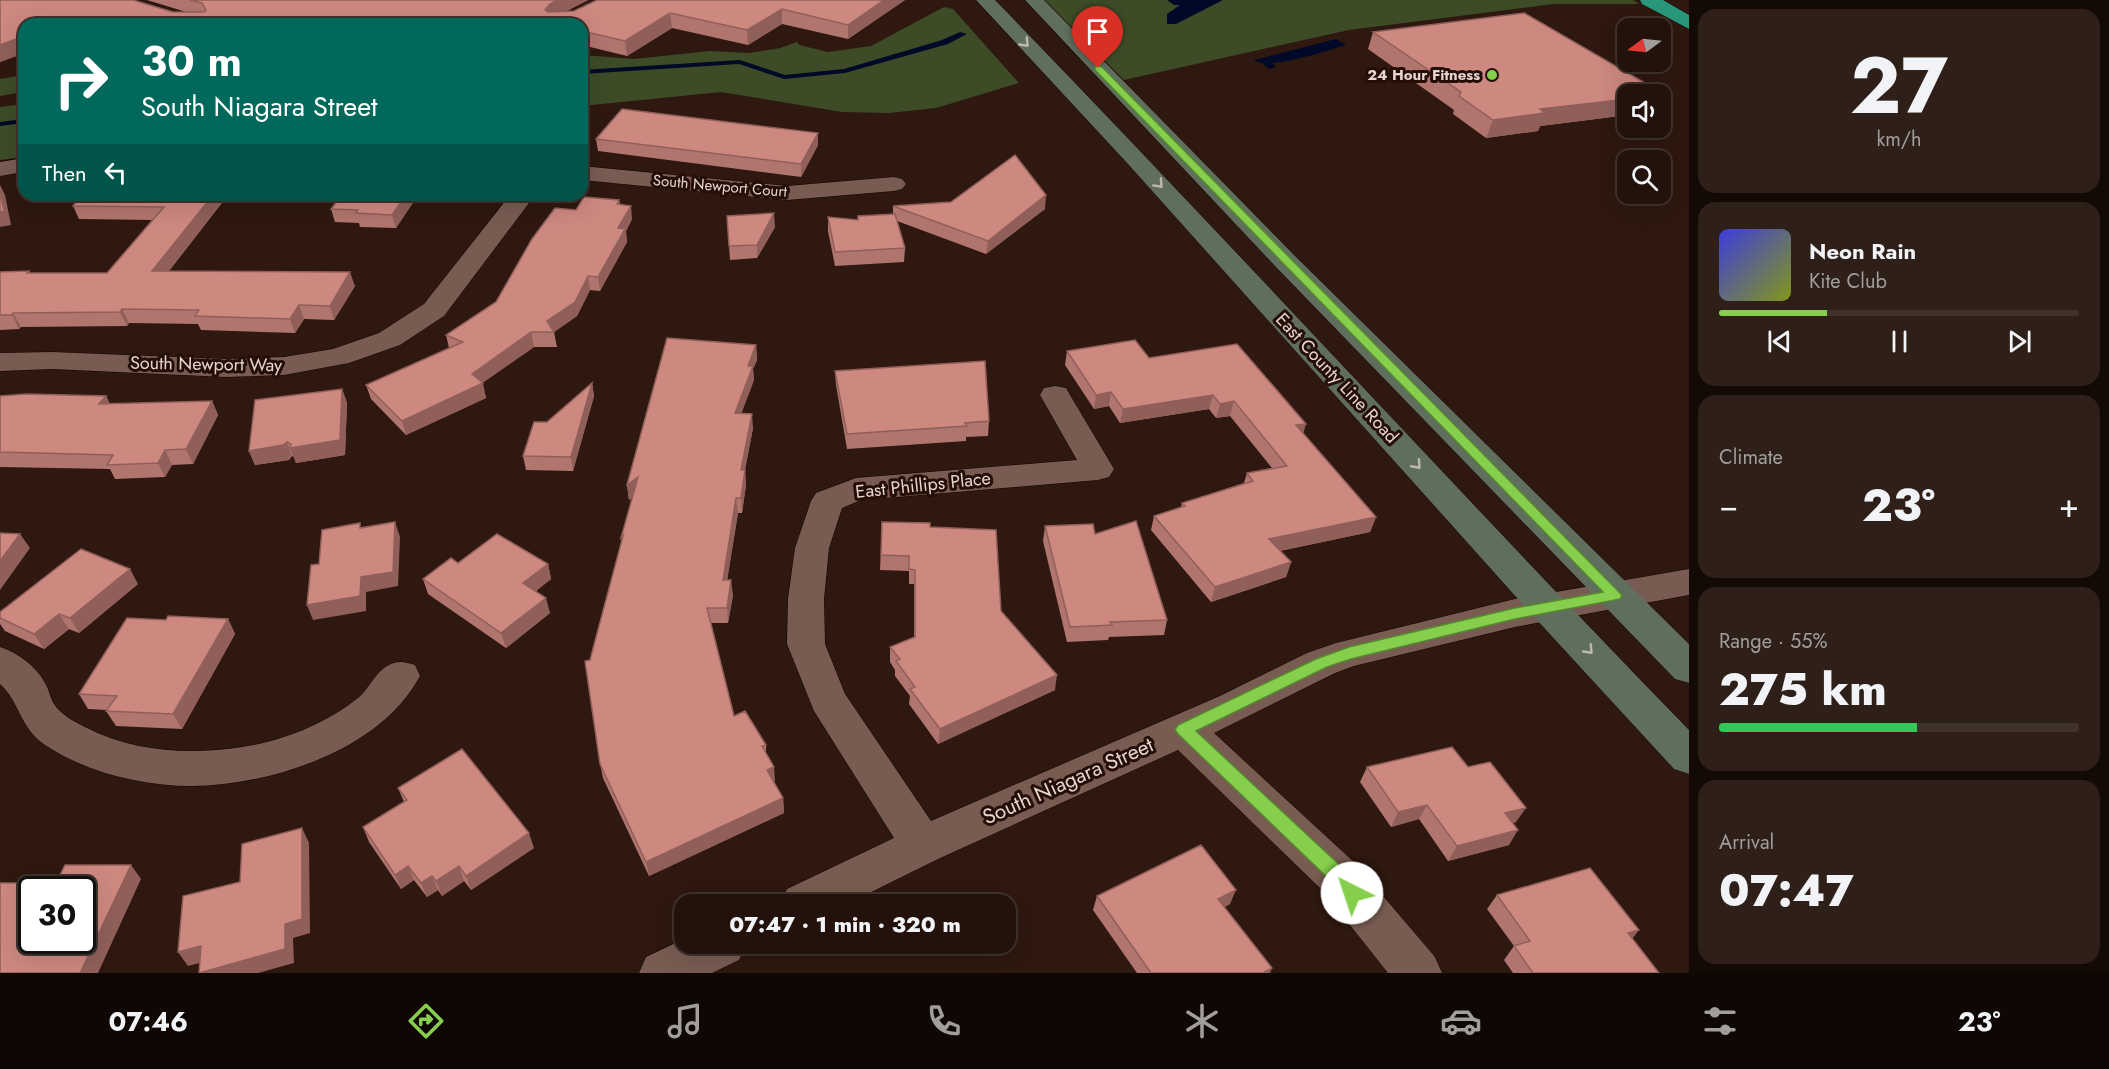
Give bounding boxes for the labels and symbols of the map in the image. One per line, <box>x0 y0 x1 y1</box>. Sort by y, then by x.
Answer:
pin <box>1072 6 1123 68</box>
north arrow <box>1617 18 1671 72</box>
one-way arrow <box>1018 36 1029 46</box>
place label: 24 Hour Fitness <box>1367 64 1480 86</box>
marker: 24 Hour Fitness <box>1485 68 1499 82</box>
street label: South Newport Court <box>652 169 788 203</box>
one-way arrow <box>1152 178 1163 188</box>
street label: East County Line Road <box>1270 307 1404 449</box>
street label: South Newport Way <box>130 350 282 378</box>
one-way arrow <box>1410 459 1421 469</box>
street label: East Phillips Place <box>854 465 992 505</box>
one-way arrow <box>1581 642 1592 653</box>
street label: South Niagara Street <box>978 730 1158 832</box>
position arrow <box>1320 861 1384 925</box>
speed limit sign: 30 <box>18 876 96 954</box>

